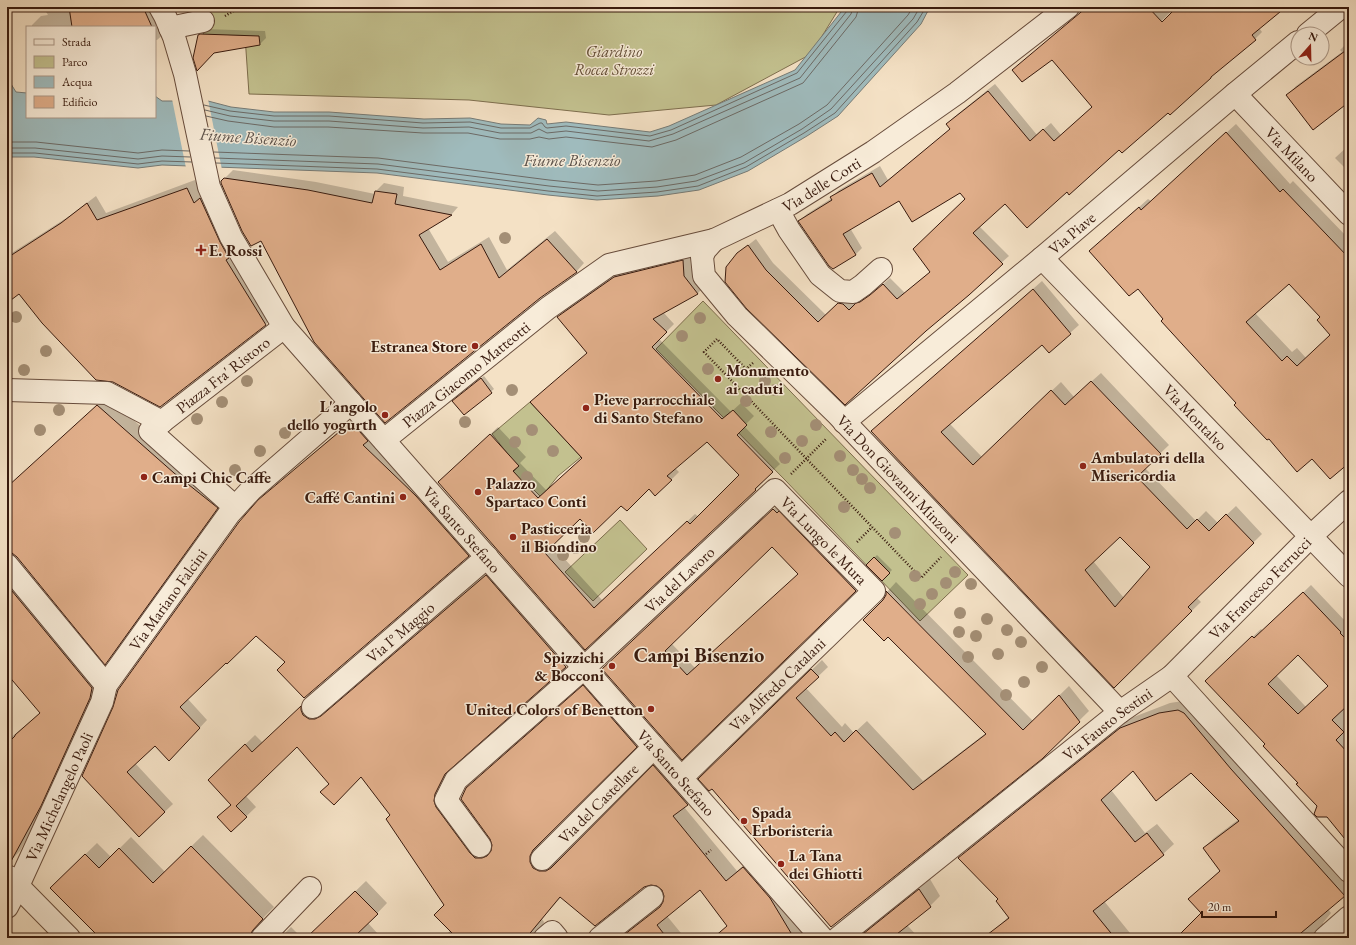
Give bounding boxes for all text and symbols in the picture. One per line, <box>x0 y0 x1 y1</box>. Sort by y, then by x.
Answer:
legend <box>26 26 156 118</box>
north arrow <box>1290 26 1330 66</box>
text: N <box>1307 29 1320 45</box>
text: Strada <box>62 34 91 50</box>
park label: Giardino Rocca Strozzi <box>574 41 655 80</box>
text: Parco <box>62 54 87 70</box>
text: Acqua <box>61 74 93 90</box>
text: Edificio <box>62 94 98 110</box>
street label: Via Milano <box>1260 122 1323 187</box>
water label: Fiume Bisenzio <box>198 123 298 151</box>
water label: Fiume Bisenzio <box>523 149 621 171</box>
street label: Via delle Corti <box>779 152 865 217</box>
street label: Via Piave <box>1044 207 1100 259</box>
place label: E. Rossi <box>209 240 263 261</box>
marker: E. Rossi <box>196 245 206 255</box>
street label: Piazza Giacomo Matteotti <box>398 317 535 433</box>
street label: Piazza Fra' Ristoro <box>172 332 274 418</box>
place label: Estranea Store <box>371 336 467 357</box>
marker: Estranea Store <box>470 341 480 351</box>
place label: Monumento ai caduti <box>726 360 809 399</box>
marker: Monumento ai caduti <box>713 374 723 384</box>
street label: Via Montalvo <box>1158 380 1232 455</box>
place label: Pieve parrocchiale di Santo Stefano <box>594 389 715 428</box>
place label: L'angolo dello yogurth <box>287 396 377 435</box>
marker: Pieve parrocchiale di Santo Stefano <box>581 403 591 413</box>
marker: L'angolo dello yogurth <box>380 410 390 420</box>
street label: Via Don Giovanni Minzoni <box>832 410 964 547</box>
place label: Ambulatori della Misericordia <box>1090 447 1206 486</box>
marker: Ambulatori della Misericordia <box>1078 461 1088 471</box>
place label: Campi Chic Caffe <box>152 467 271 488</box>
marker: Campi Chic Caffe <box>139 472 149 482</box>
place label: Palazzo Spartaco Conti <box>486 473 587 512</box>
street label: Via Santo Stefano <box>418 482 506 577</box>
place label: Caffé Cantini <box>305 487 395 508</box>
marker: Palazzo Spartaco Conti <box>473 487 483 497</box>
marker: Caffé Cantini <box>398 492 408 502</box>
street label: Via Lungo le Mura <box>776 492 872 590</box>
place label: Pasticceria il Biondino <box>521 518 597 557</box>
marker: Pasticceria il Biondino <box>508 532 518 542</box>
street label: Via Francesco Ferrucci <box>1204 532 1316 644</box>
street label: Via del Lavoro <box>640 542 719 617</box>
street label: Via Mariano Falcini <box>124 545 212 655</box>
street label: Via I° Maggio <box>362 597 439 668</box>
street label: Via Alfredo Catalani <box>725 633 830 736</box>
district label: Campi Bisenzio <box>634 642 764 668</box>
place label: Spizzichi & Bocconi <box>534 647 604 686</box>
marker: Spizzichi & Bocconi <box>607 661 617 671</box>
street label: Via Fausto Sestini <box>1058 683 1156 765</box>
place label: United Colors of Benetton <box>465 699 643 720</box>
marker: United Colors of Benetton <box>646 704 656 714</box>
street label: Via Santo Stefano <box>632 725 720 821</box>
street label: Via Michelangelo Paoli <box>21 729 98 865</box>
street label: Via del Castellare <box>554 759 643 848</box>
place label: Spada Erboristeria <box>752 802 834 841</box>
marker: Spada Erboristeria <box>739 816 749 826</box>
place label: La Tana dei Ghiotti <box>789 845 863 884</box>
marker: La Tana dei Ghiotti <box>776 859 786 869</box>
scale bar <box>1202 893 1276 919</box>
text: 20 m <box>1208 899 1232 915</box>

